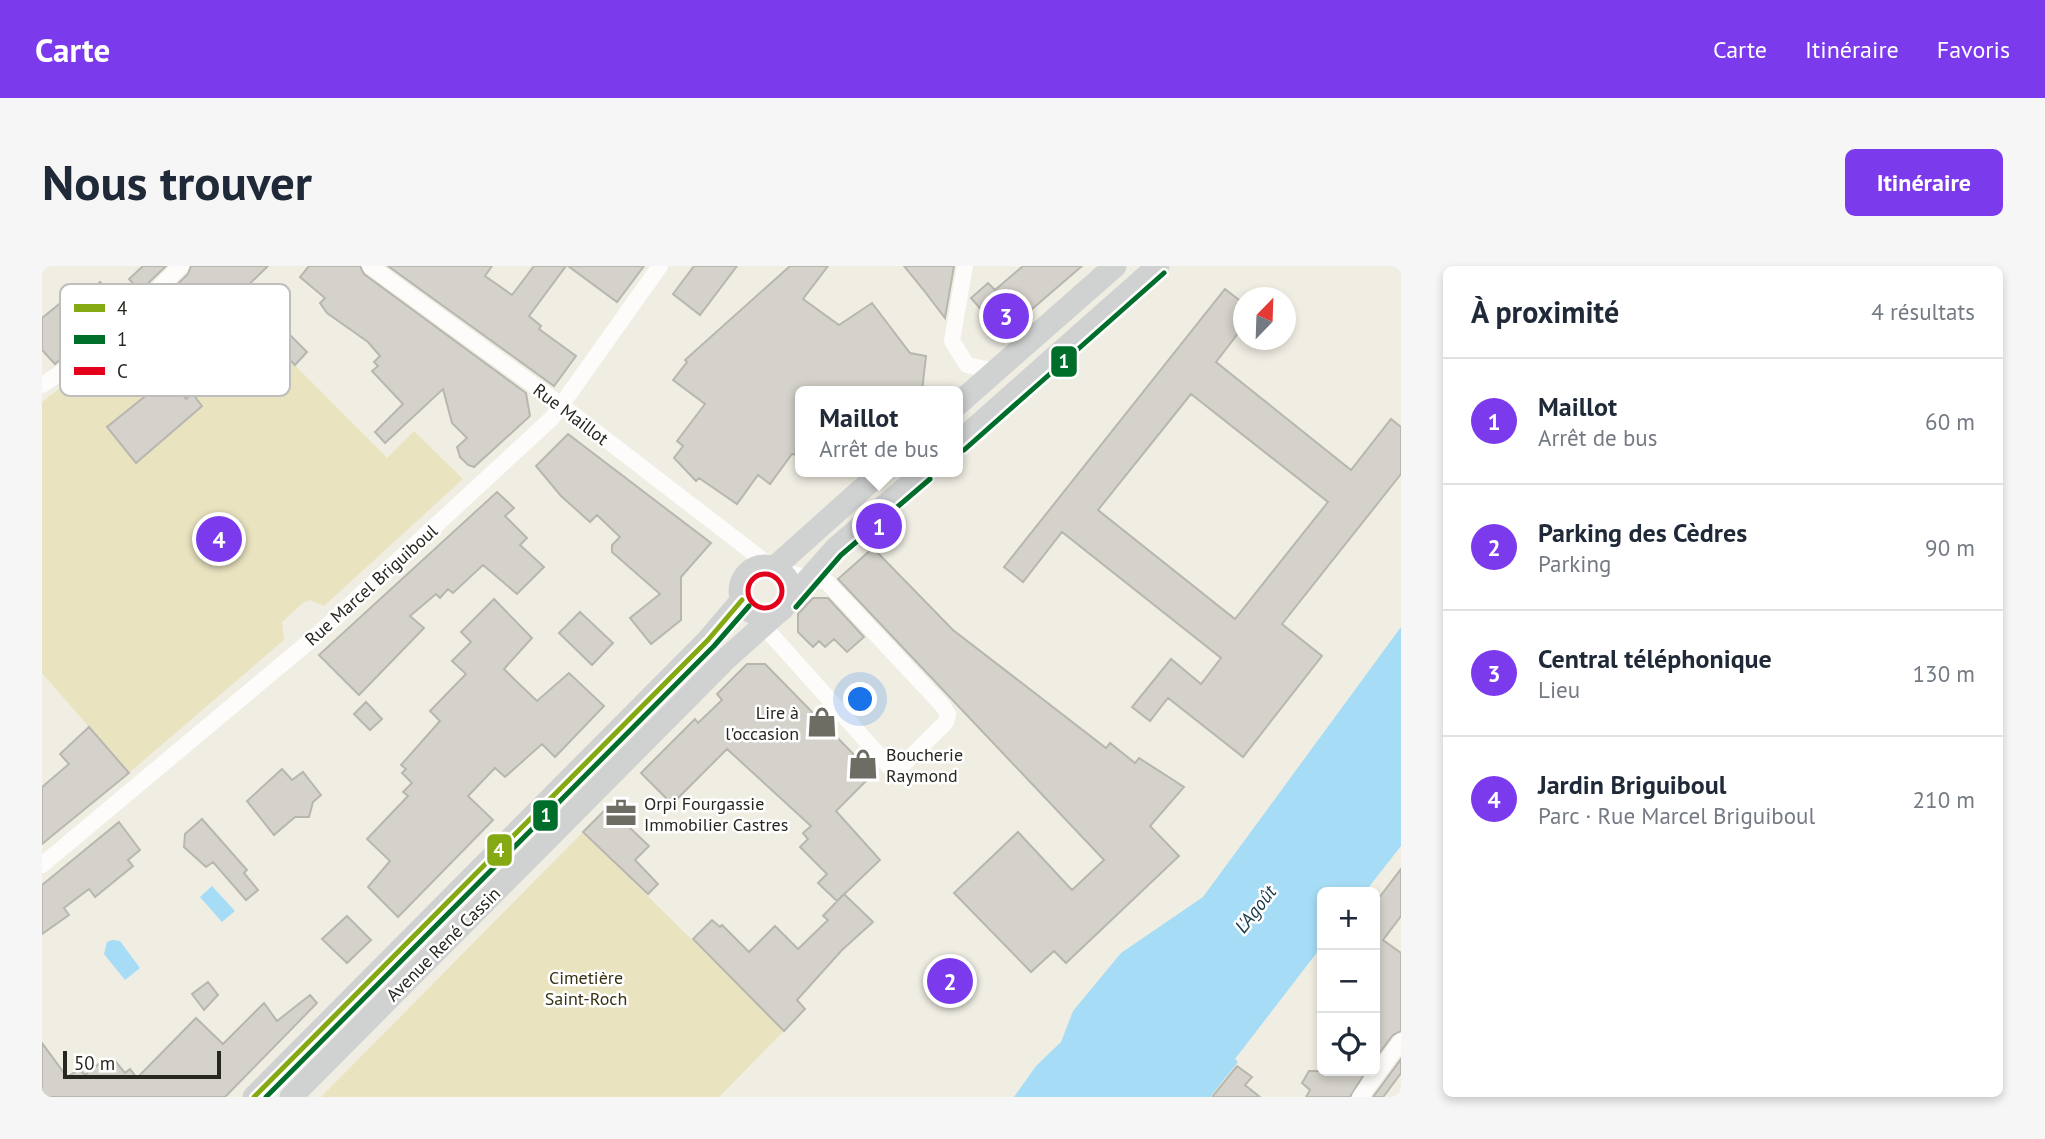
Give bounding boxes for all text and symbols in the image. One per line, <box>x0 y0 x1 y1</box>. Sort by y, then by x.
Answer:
text: Carte <box>35 28 110 71</box>
text: Carte <box>1713 34 1767 65</box>
text: Itinéraire <box>1805 34 1899 65</box>
text: Favoris <box>1937 34 2010 65</box>
button: Itinéraire <box>1845 149 2003 216</box>
text: Nous trouver <box>42 150 312 214</box>
legend <box>60 284 290 396</box>
north arrow <box>1233 287 1296 350</box>
pin: 3 <box>983 290 1029 342</box>
text: À proximité <box>1471 292 1619 331</box>
text: 4 <box>117 296 127 320</box>
text: 4 résultats <box>1871 297 1975 326</box>
text: 1 <box>117 327 127 351</box>
line badge: 1 <box>1050 345 1078 378</box>
text: 1 <box>1059 349 1069 373</box>
text: C <box>117 359 128 383</box>
street label: Rue Maillot <box>529 378 613 450</box>
popup <box>795 386 963 477</box>
text: Maillot <box>1538 390 1617 423</box>
text: Maillot <box>819 401 898 434</box>
text: 1 <box>1487 407 1501 436</box>
text: 60 m <box>1925 407 1975 436</box>
text: Arrêt de bus <box>1538 423 1657 452</box>
text: Arrêt de bus <box>819 434 939 463</box>
pin: 1 <box>856 500 902 552</box>
pin: 4 <box>196 513 242 565</box>
text: Parking des Cèdres <box>1538 516 1747 549</box>
street label: Rue Marcel Briguiboul <box>300 519 443 651</box>
text: 2 <box>1487 533 1501 562</box>
text: 90 m <box>1925 533 1975 562</box>
text: Parking <box>1538 549 1611 578</box>
text: Central téléphonique <box>1538 642 1772 675</box>
text: 3 <box>1487 659 1501 688</box>
text: 130 m <box>1913 659 1975 688</box>
text: Lieu <box>1538 675 1580 704</box>
your location <box>843 682 877 716</box>
place label: Lire à l'occasion <box>725 701 799 745</box>
shop icon: Lire à l'occasion <box>805 705 839 739</box>
place label: Boucherie Raymond <box>886 743 963 787</box>
shop icon: Boucherie Raymond <box>846 747 880 781</box>
text: Jardin Briguiboul <box>1538 768 1726 801</box>
text: 4 <box>1487 785 1501 814</box>
text: 210 m <box>1913 785 1975 814</box>
place label: Orpi Fourgassie Immobilier Castres <box>644 792 788 836</box>
office icon: Orpi Fourgassie Immobilier Castres <box>604 796 638 830</box>
line badge: 1 <box>532 799 559 832</box>
text: Parc · Rue Marcel Briguiboul <box>1538 801 1815 830</box>
text: 1 <box>541 803 551 827</box>
line badge: 4 <box>486 833 513 867</box>
text: 4 <box>494 838 505 862</box>
water label: L'Agoût <box>1229 880 1282 938</box>
street label: Avenue René Cassin <box>381 882 505 1006</box>
map controls <box>1317 887 1380 1076</box>
button: + <box>1317 887 1380 950</box>
button: − <box>1317 950 1380 1013</box>
pin: 2 <box>927 955 973 1007</box>
park label: Cimetière Saint-Roch <box>545 966 627 1010</box>
button: locate <box>1317 1013 1380 1076</box>
scale bar <box>63 1048 220 1080</box>
text: 50 m <box>74 1051 115 1075</box>

